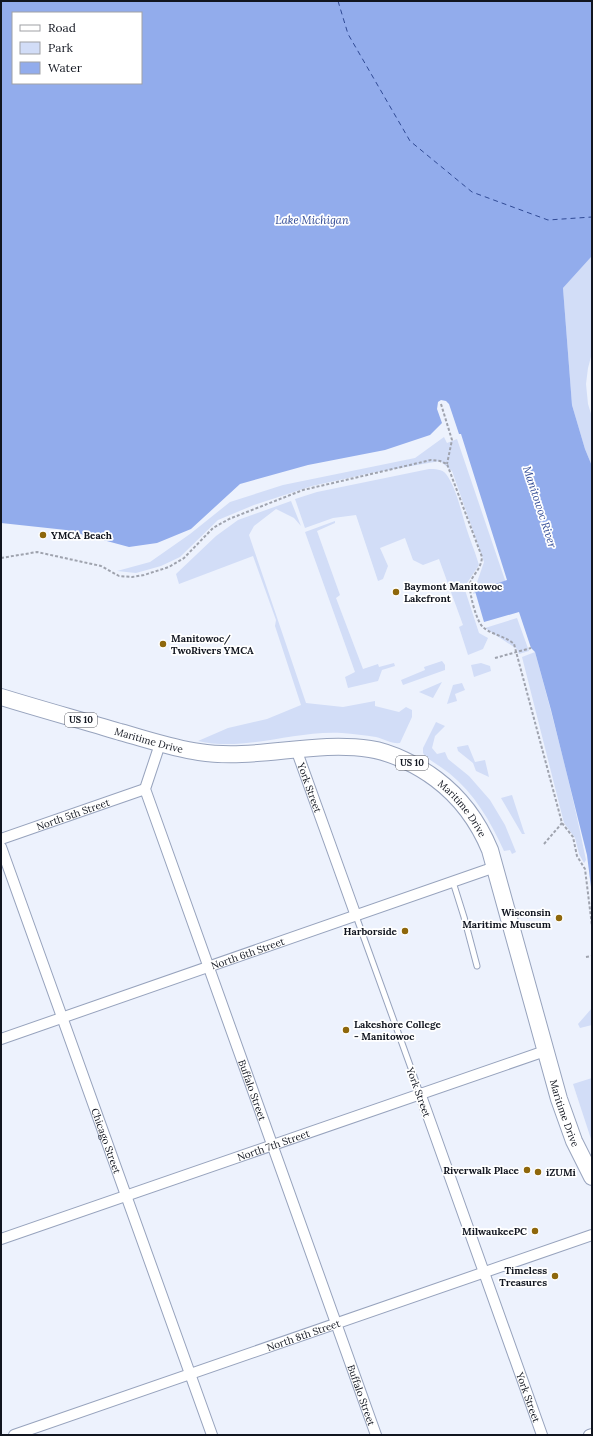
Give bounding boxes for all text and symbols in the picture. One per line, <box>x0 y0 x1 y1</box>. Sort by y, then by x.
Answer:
legend <box>12 12 142 84</box>
text: Road <box>48 20 76 35</box>
text: Park <box>48 40 74 55</box>
text: Water <box>48 60 83 75</box>
water label: Lake Michigan <box>275 213 349 227</box>
water label: Manitowoc River <box>520 464 560 551</box>
place label: YMCA Beach <box>51 529 113 542</box>
marker: YMCA Beach <box>38 530 48 540</box>
place label: Baymont Manitowoc Lakefront <box>404 580 503 605</box>
marker: Baymont Manitowoc Lakefront <box>391 587 401 597</box>
place label: Manitowoc/ TwoRivers YMCA <box>171 632 254 657</box>
marker: Manitowoc/ TwoRivers YMCA <box>158 639 168 649</box>
road number: US 10 <box>65 713 97 727</box>
street label: Maritime Drive <box>113 725 185 756</box>
road number: US 10 <box>396 756 428 770</box>
street label: York Street <box>294 760 324 815</box>
street label: Maritime Drive <box>435 777 489 840</box>
street label: North 5th Street <box>35 796 111 833</box>
place label: Wisconsin Maritime Museum <box>462 906 552 931</box>
marker: Wisconsin Maritime Museum <box>554 913 564 923</box>
place label: Harborside <box>343 925 398 938</box>
marker: Harborside <box>400 926 410 936</box>
street label: North 6th Street <box>209 935 286 972</box>
place label: Lakeshore College - Manitowoc <box>354 1018 441 1043</box>
marker: Lakeshore College - Manitowoc <box>341 1025 351 1035</box>
street label: Buffalo Street <box>235 1058 269 1122</box>
street label: York Street <box>403 1065 434 1119</box>
street label: Maritime Drive <box>547 1078 582 1150</box>
street label: Chicago Street <box>88 1106 124 1175</box>
street label: North 7th Street <box>235 1127 311 1164</box>
place label: Riverwalk Place <box>443 1164 520 1177</box>
marker: Riverwalk Place <box>522 1165 532 1175</box>
place label: iZUMi <box>546 1166 577 1179</box>
marker: iZUMi <box>533 1167 543 1177</box>
place label: MilwaukeePC <box>462 1225 527 1238</box>
marker: MilwaukeePC <box>530 1226 540 1236</box>
place label: Timeless Treasures <box>499 1264 547 1289</box>
marker: Timeless Treasures <box>550 1271 560 1281</box>
street label: North 8th Street <box>265 1317 342 1354</box>
street label: Buffalo Street <box>344 1363 378 1428</box>
street label: York Street <box>513 1370 543 1424</box>

